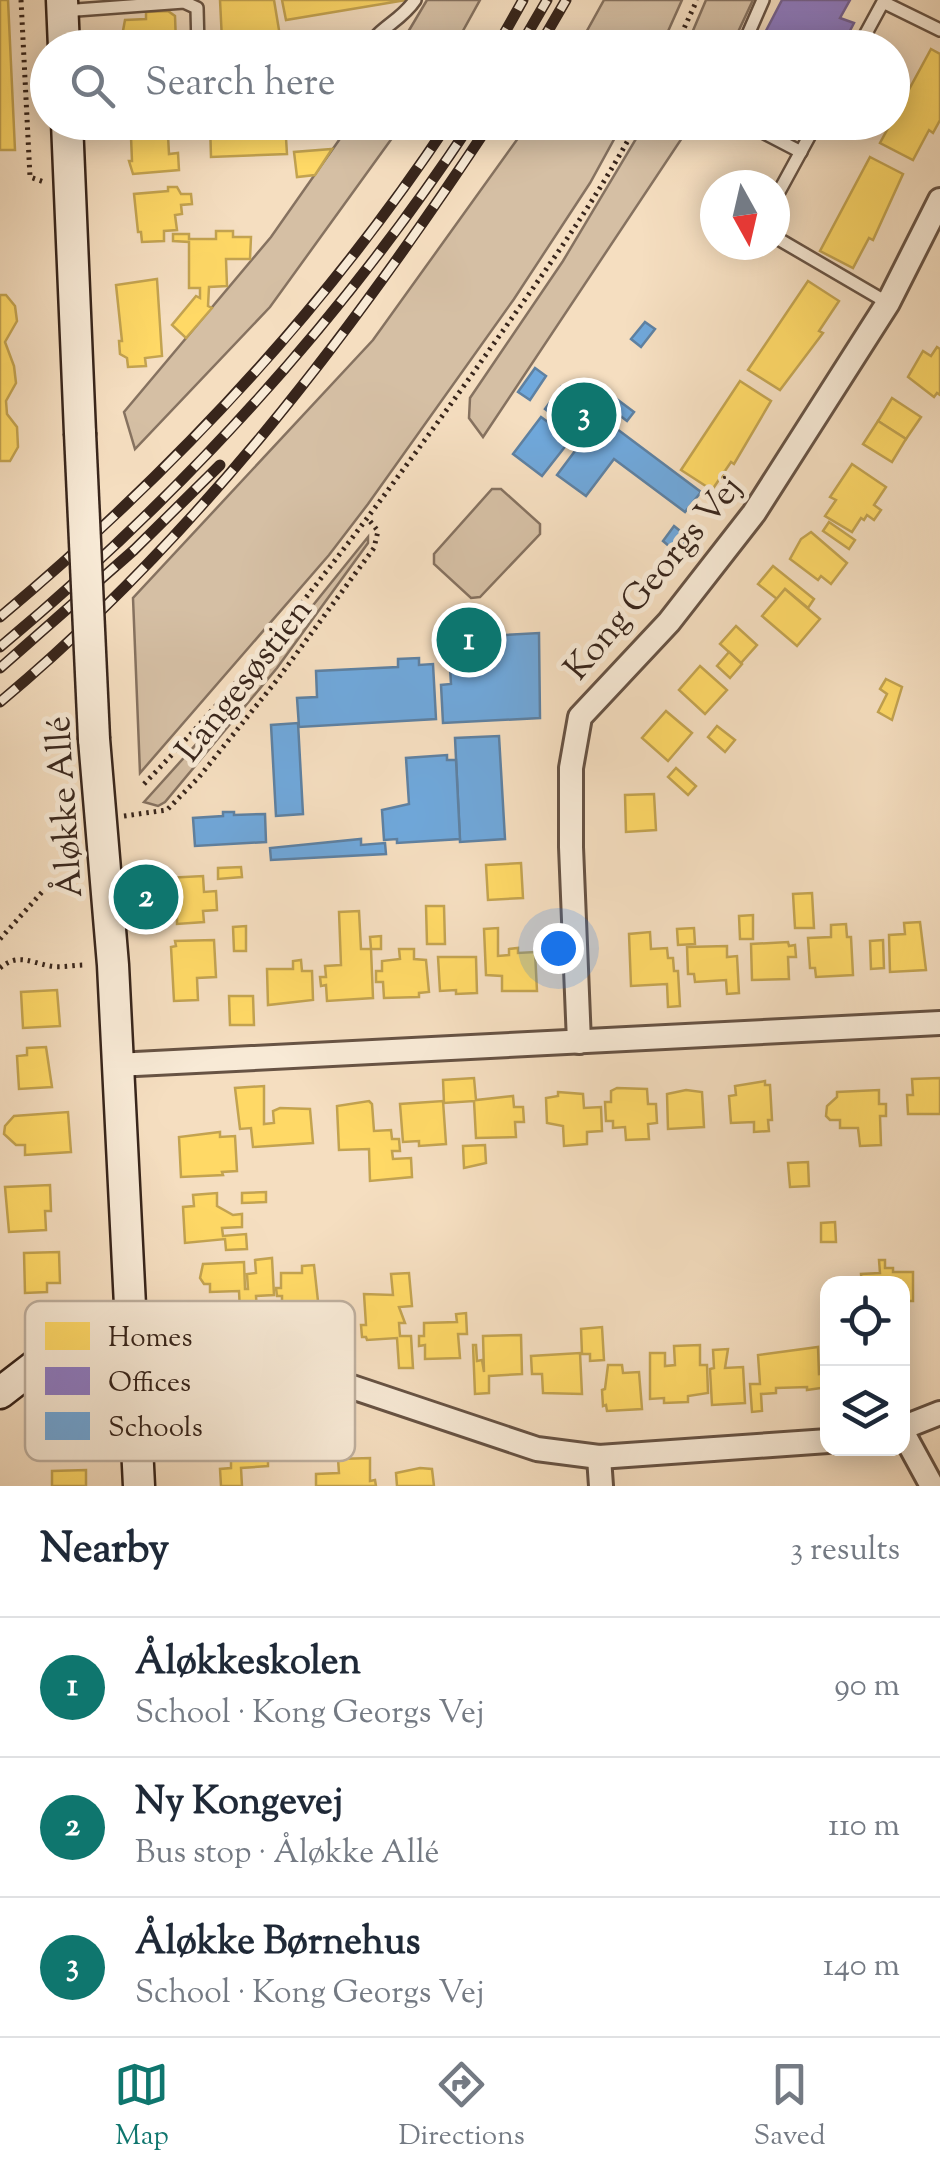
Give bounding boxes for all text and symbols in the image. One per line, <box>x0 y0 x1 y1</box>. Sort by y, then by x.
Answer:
search box <box>30 30 910 140</box>
icon: search <box>65 58 120 113</box>
text: Search here <box>145 58 336 112</box>
north arrow <box>700 170 790 260</box>
pin: 3 <box>552 378 616 452</box>
street label: Kong Georgs Vej <box>554 466 756 693</box>
street label: Langesøstien <box>165 588 326 774</box>
pin: 1 <box>436 602 502 678</box>
street label: Åløkke Allé <box>35 714 98 899</box>
pin: 2 <box>114 860 178 934</box>
your location <box>533 923 584 974</box>
map controls <box>820 1276 910 1456</box>
button: locate <box>820 1276 910 1366</box>
legend <box>25 1301 355 1461</box>
text: Homes <box>108 1319 192 1359</box>
text: Offices <box>108 1364 191 1404</box>
button: layers <box>820 1366 910 1456</box>
text: Schools <box>108 1409 203 1449</box>
text: Nearby <box>40 1521 169 1581</box>
text: 3 results <box>790 1528 900 1574</box>
text: Åløkkeskolen <box>135 1637 361 1691</box>
text: 1 <box>67 1664 78 1710</box>
text: 90 m <box>834 1664 900 1710</box>
text: School · Kong Georgs Vej <box>135 1691 484 1737</box>
text: Ny Kongevej <box>135 1777 343 1831</box>
text: 2 <box>65 1804 80 1850</box>
text: 110 m <box>828 1804 900 1850</box>
text: Bus stop · Åløkke Allé <box>135 1831 440 1877</box>
text: Åløkke Børnehus <box>135 1917 421 1971</box>
text: 3 <box>66 1944 79 1990</box>
text: 140 m <box>823 1944 900 1990</box>
text: School · Kong Georgs Vej <box>135 1971 484 2017</box>
tab: Map <box>114 2057 169 2157</box>
tab: Directions <box>398 2057 525 2157</box>
tab: Saved <box>754 2057 826 2157</box>

